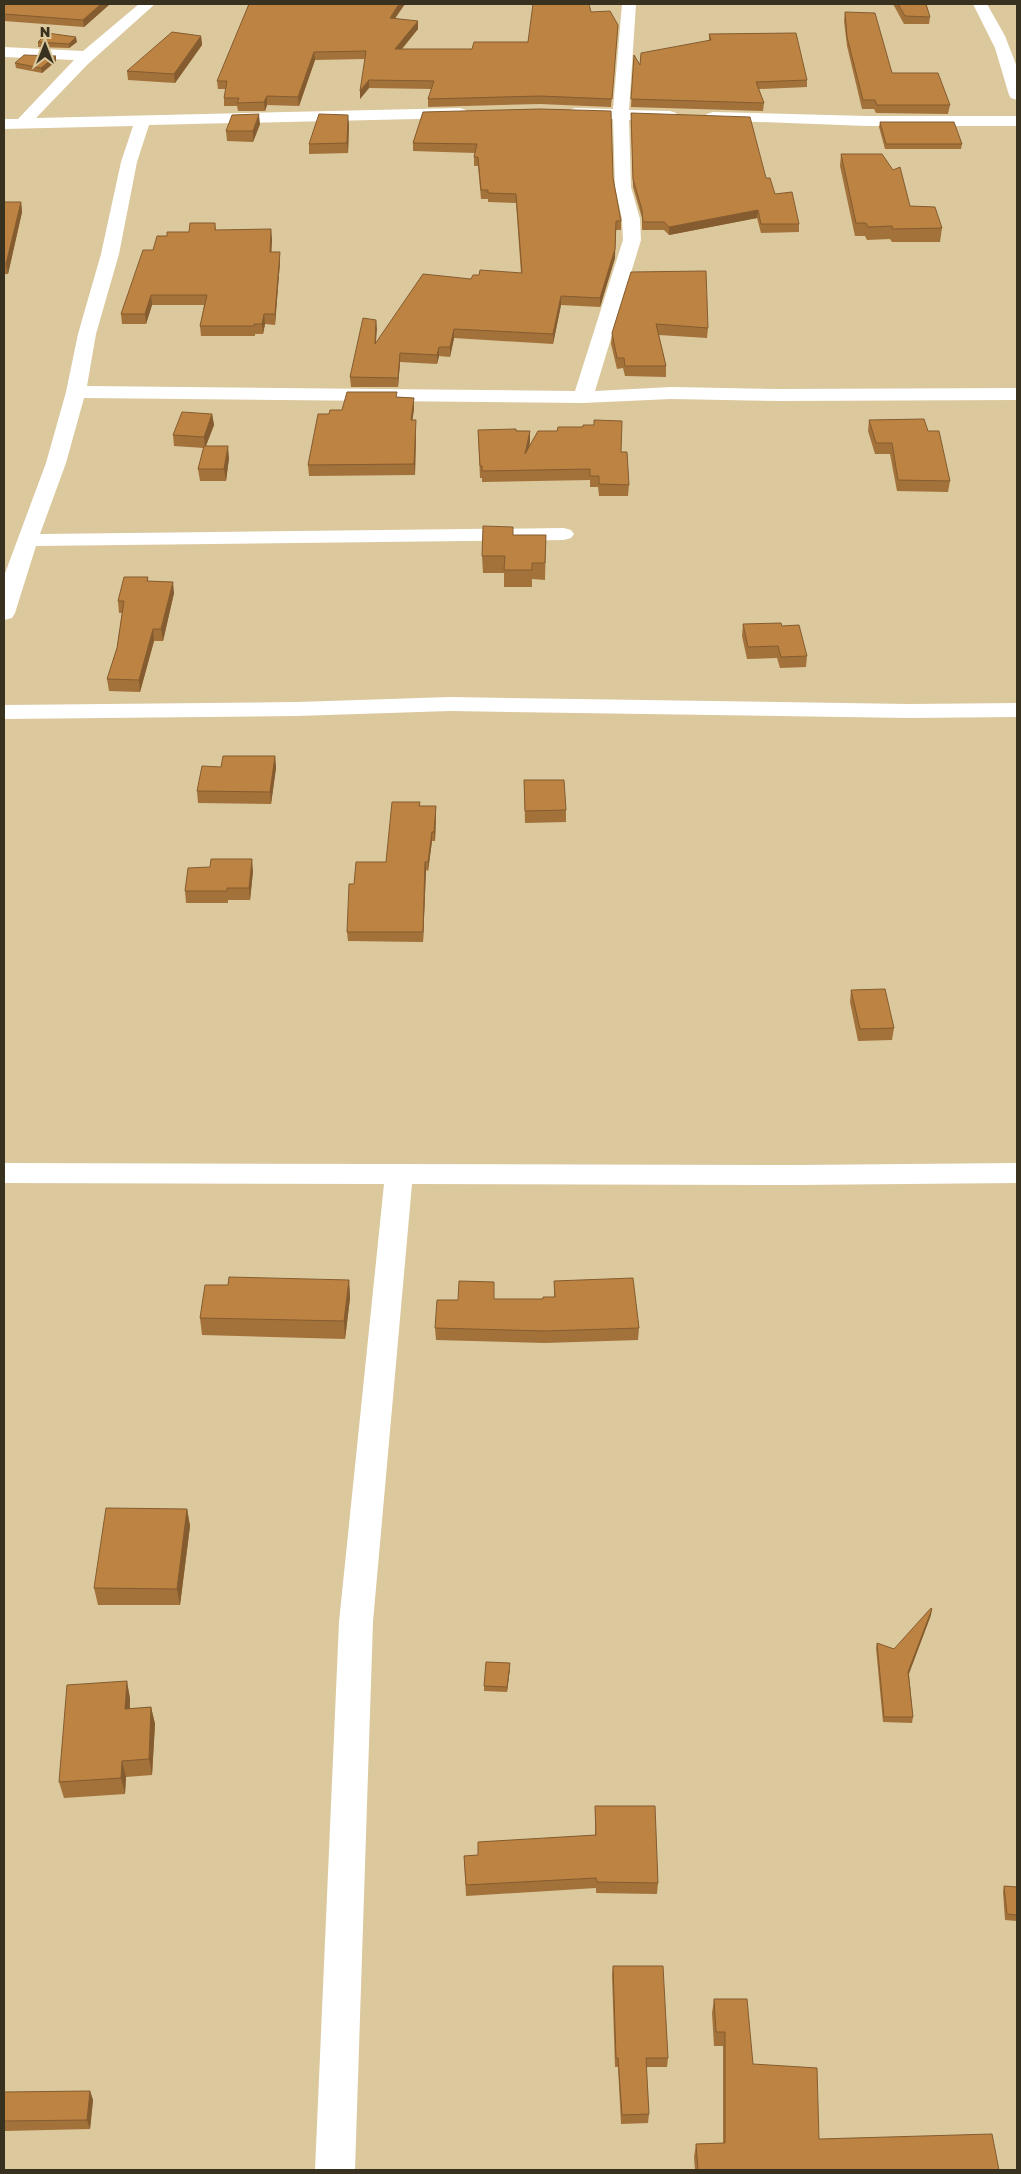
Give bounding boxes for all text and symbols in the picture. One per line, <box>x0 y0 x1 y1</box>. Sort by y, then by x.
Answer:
north arrow <box>20 20 70 70</box>
text: N <box>40 23 50 40</box>

